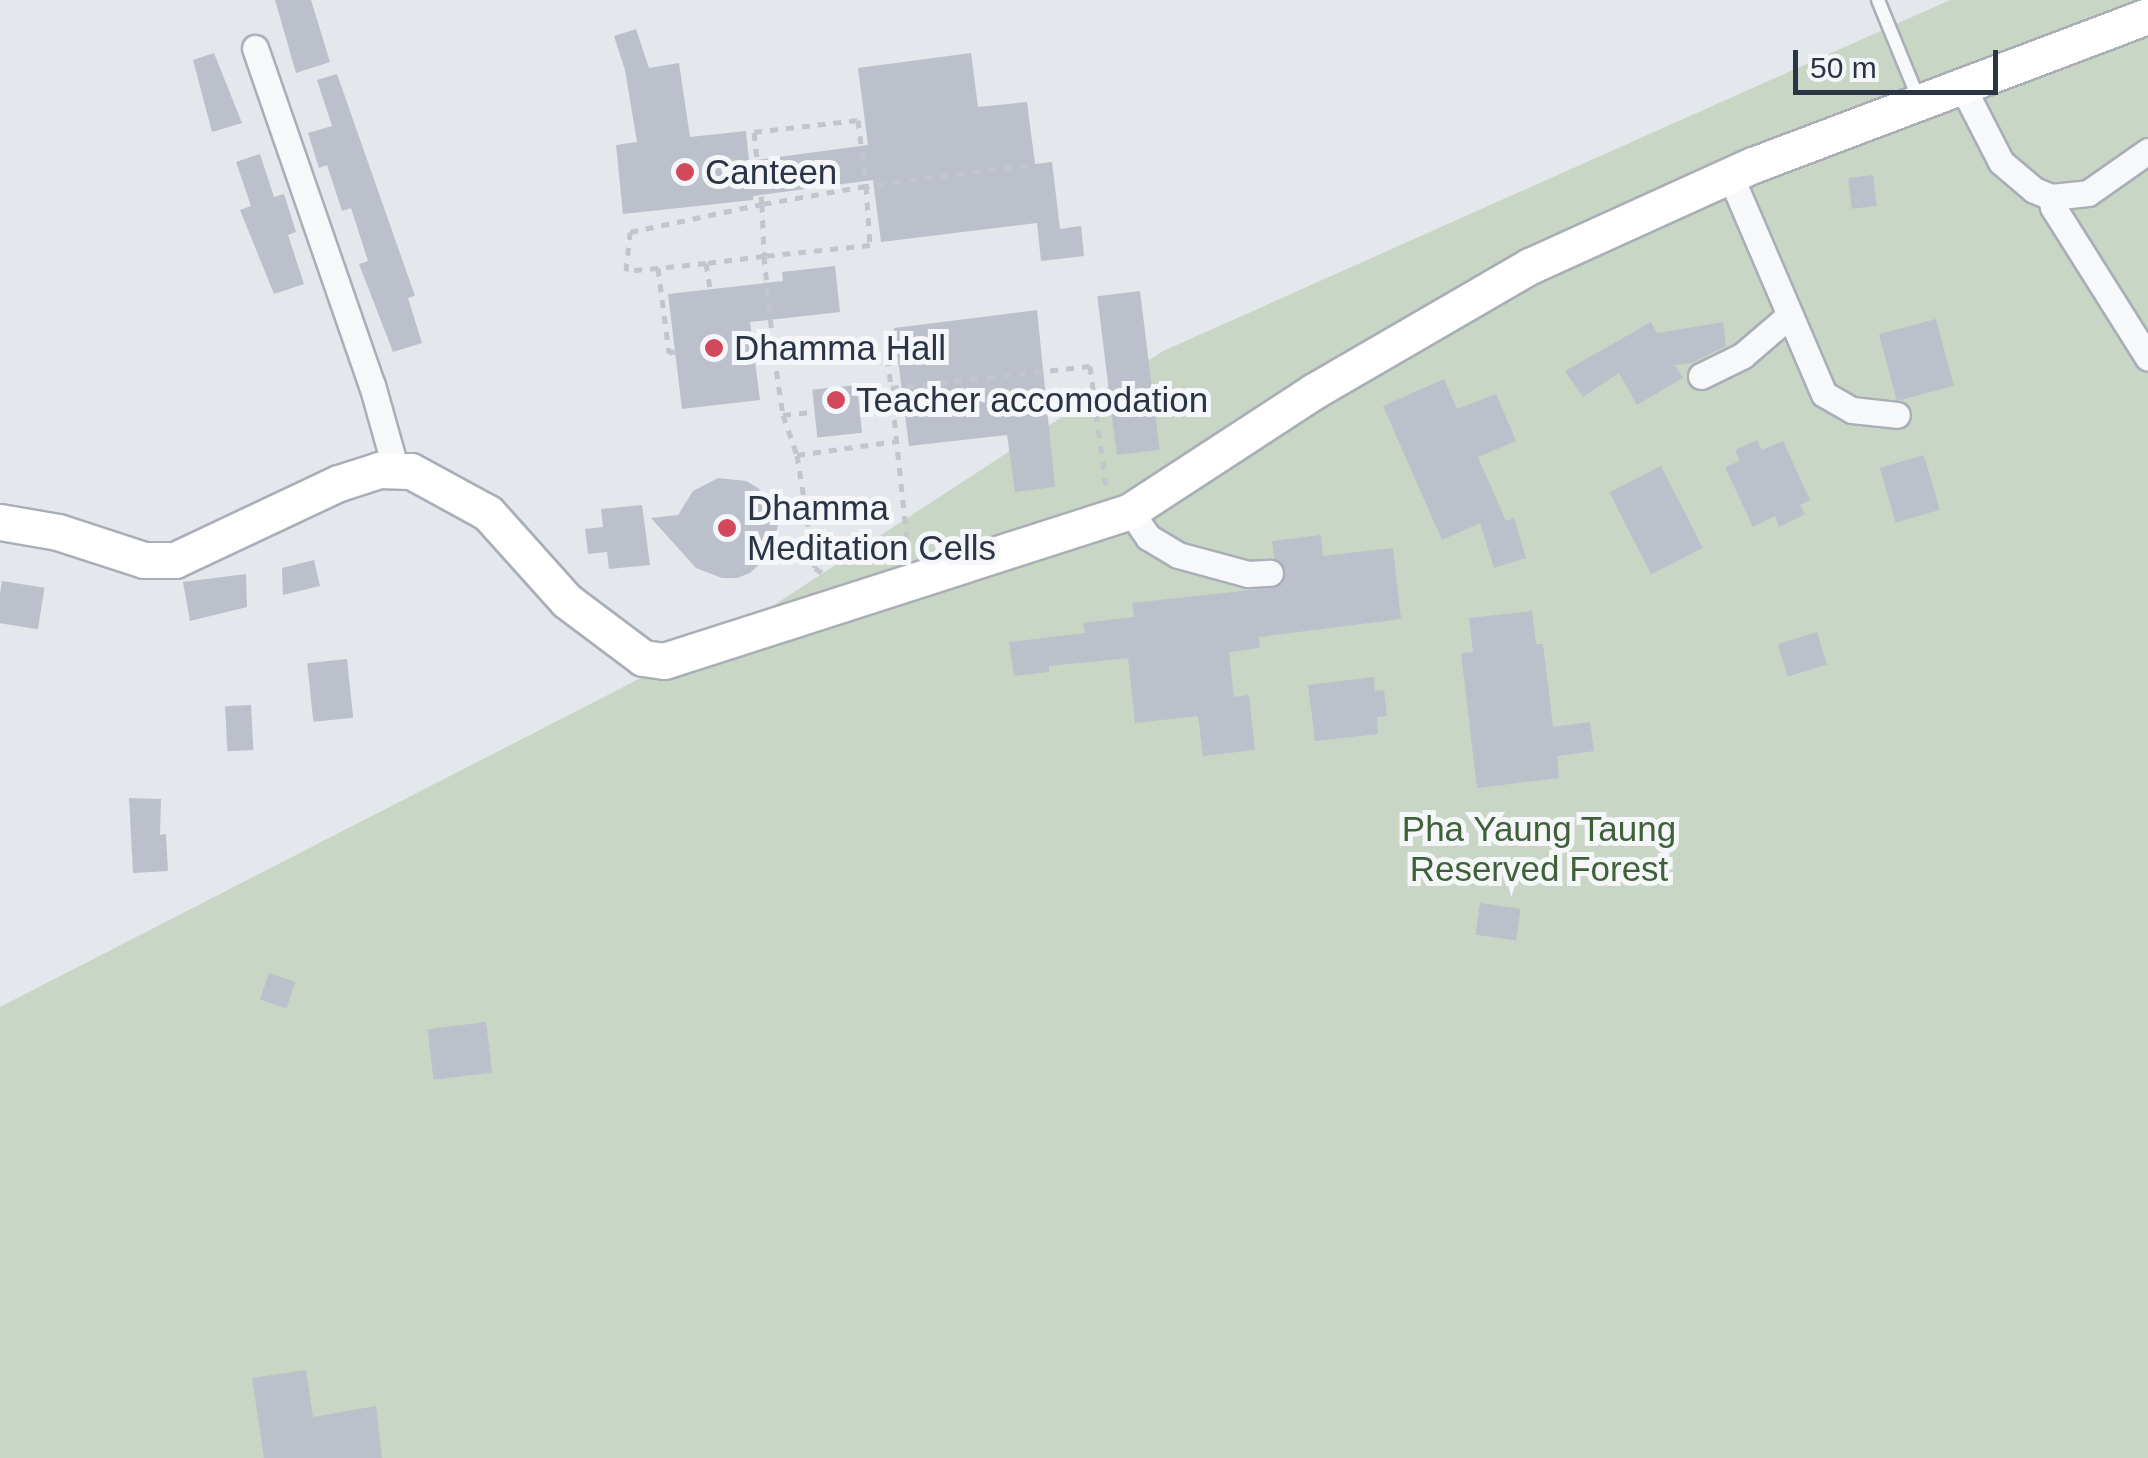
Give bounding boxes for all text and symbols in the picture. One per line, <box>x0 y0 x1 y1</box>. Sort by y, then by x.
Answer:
scale bar <box>1798 30 2003 92</box>
text: 50 m <box>1810 51 1877 84</box>
place label: Canteen <box>705 151 837 193</box>
marker: Canteen <box>674 161 696 183</box>
place label: Dhamma Hall <box>734 327 946 369</box>
marker: Dhamma Hall <box>703 337 725 359</box>
place label: Teacher accomodation <box>856 379 1208 421</box>
marker: Teacher accomodation <box>825 389 847 411</box>
place label: Dhamma Meditation Cells <box>747 487 996 569</box>
marker: Dhamma Meditation Cells <box>716 517 738 539</box>
park label: Pha Yaung Taung Reserved Forest <box>1401 808 1677 890</box>

